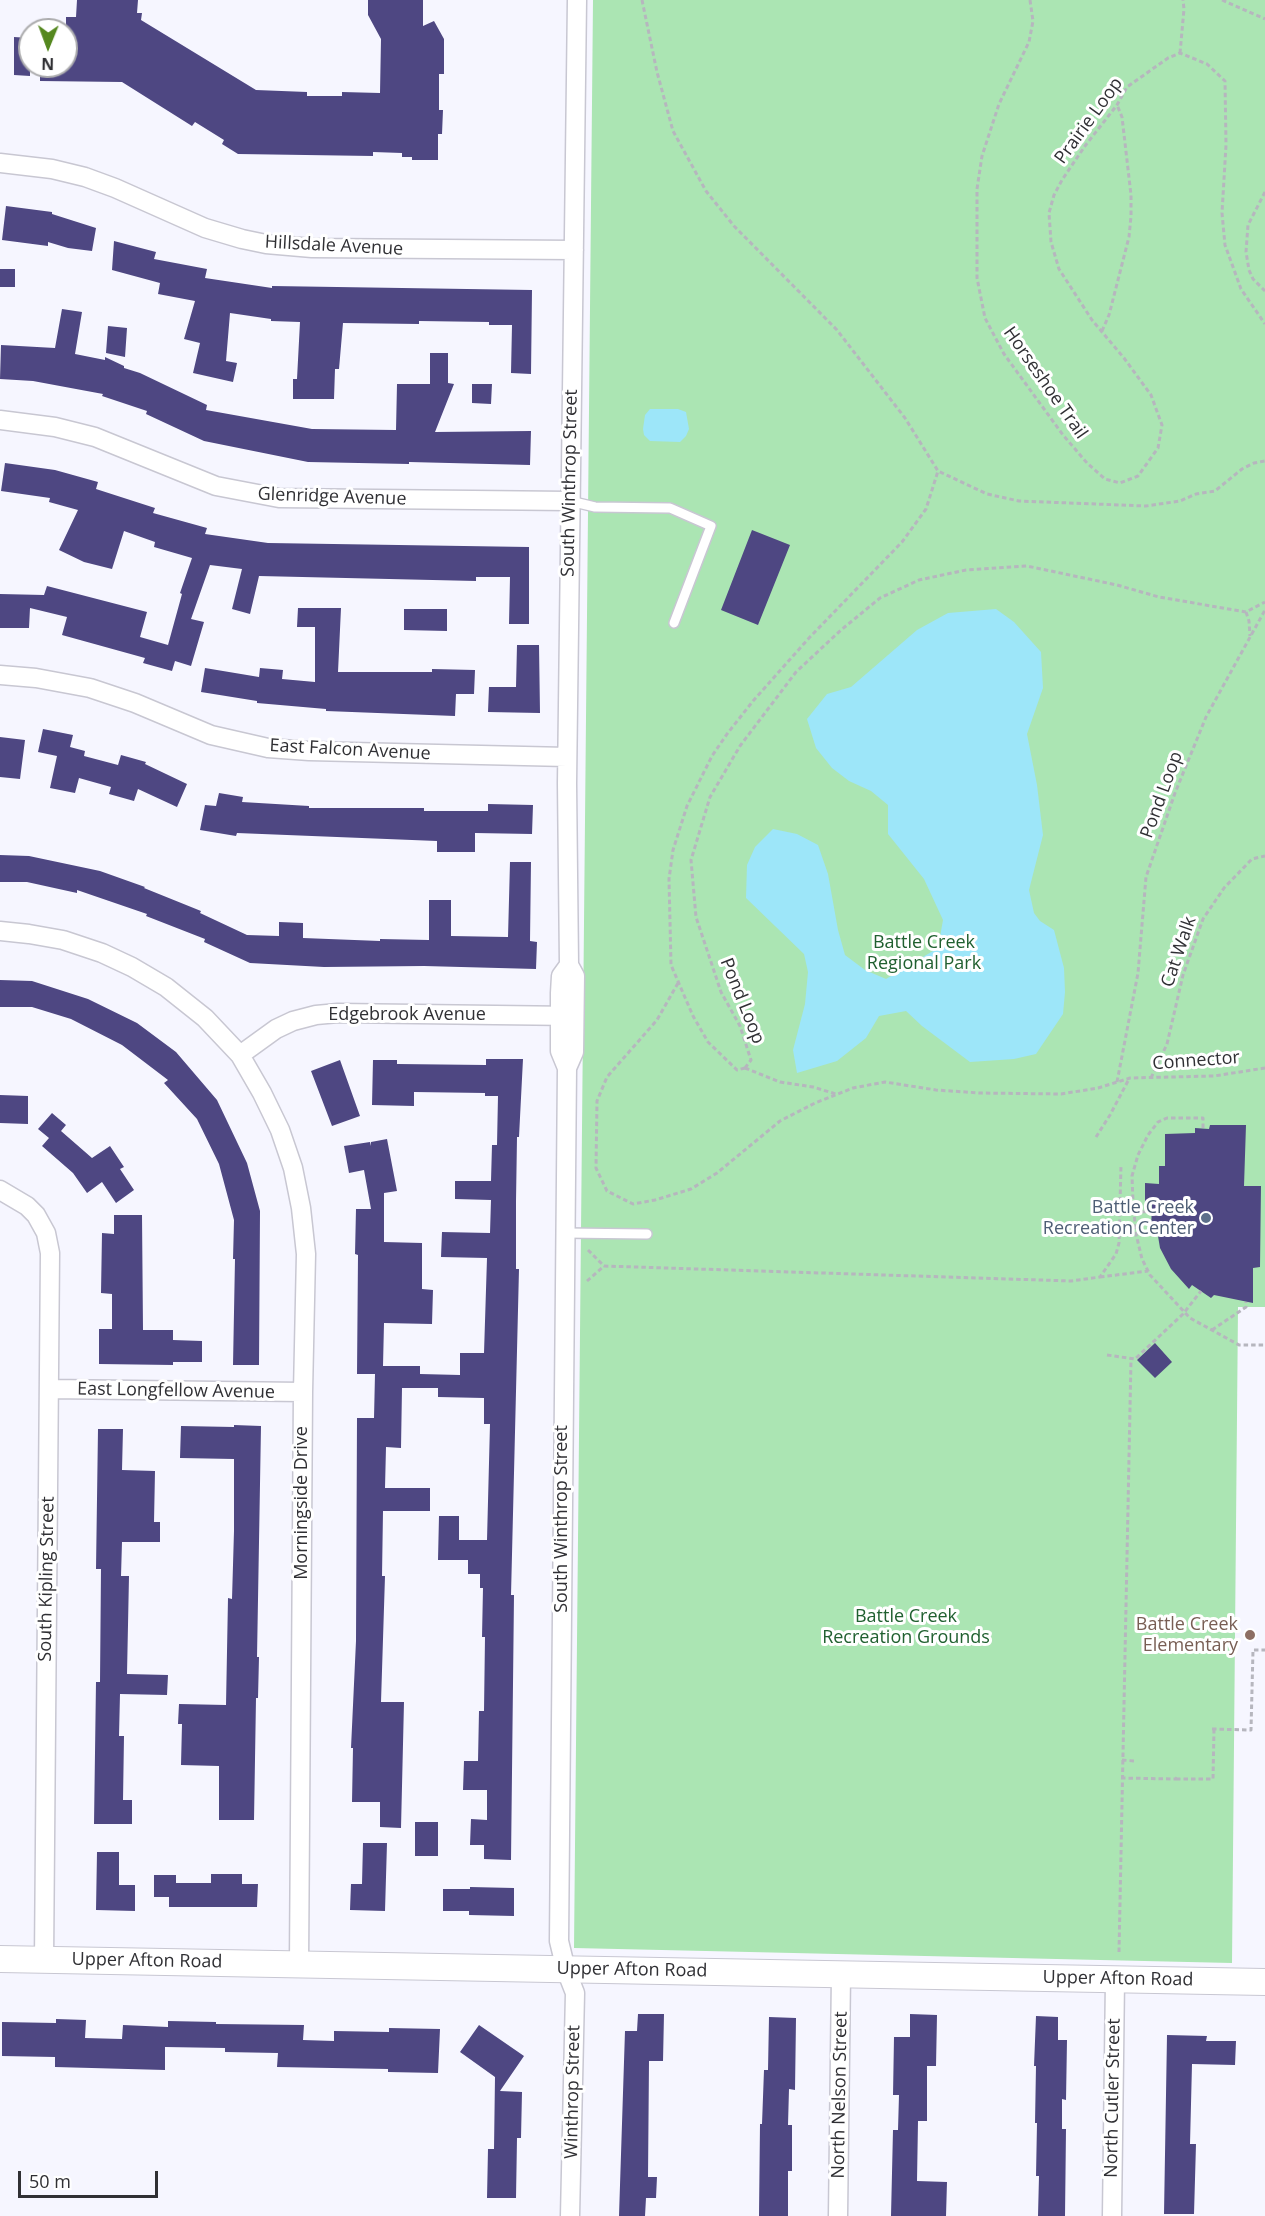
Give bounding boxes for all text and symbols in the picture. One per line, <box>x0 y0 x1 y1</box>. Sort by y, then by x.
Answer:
north arrow <box>18 18 78 78</box>
text: N <box>41 53 54 75</box>
street label: Prairie Loop <box>1050 74 1128 168</box>
street label: Hillsdale Avenue <box>264 232 404 260</box>
street label: Horseshoe Trail <box>998 323 1092 443</box>
street label: South Winthrop Street <box>558 389 582 577</box>
street label: Glenridge Avenue <box>257 484 407 510</box>
street label: East Falcon Avenue <box>269 735 431 765</box>
street label: Pond Loop <box>1136 749 1188 841</box>
street label: Cat Walk <box>1157 914 1201 990</box>
park label: Battle Creek Regional Park <box>867 932 981 974</box>
street label: Pond Loop <box>715 955 769 1047</box>
street label: Edgebrook Avenue <box>328 1004 486 1026</box>
street label: Connector <box>1152 1047 1240 1075</box>
place label: Battle Creek Recreation Center <box>1043 1197 1194 1240</box>
marker: Battle Creek Recreation Center <box>1199 1211 1213 1225</box>
street label: East Longfellow Avenue <box>77 1378 275 1404</box>
street label: South Winthrop Street <box>551 1425 573 1613</box>
street label: Morningside Drive <box>291 1426 313 1580</box>
street label: South Kipling Street <box>35 1496 59 1662</box>
park label: Battle Creek Recreation Grounds <box>822 1606 990 1648</box>
place label: Battle Creek Elementary <box>1136 1614 1238 1656</box>
marker: Battle Creek Elementary <box>1243 1628 1257 1642</box>
street label: Upper Afton Road <box>72 1949 222 1973</box>
street label: Upper Afton Road <box>557 1958 707 1982</box>
street label: Upper Afton Road <box>1043 1967 1193 1991</box>
street label: North Nelson Street <box>828 2011 852 2179</box>
street label: North Cutler Street <box>1101 2018 1125 2178</box>
street label: Winthrop Street <box>561 2025 585 2159</box>
scale bar <box>21 2159 160 2197</box>
text: 50 m <box>29 2169 71 2193</box>

